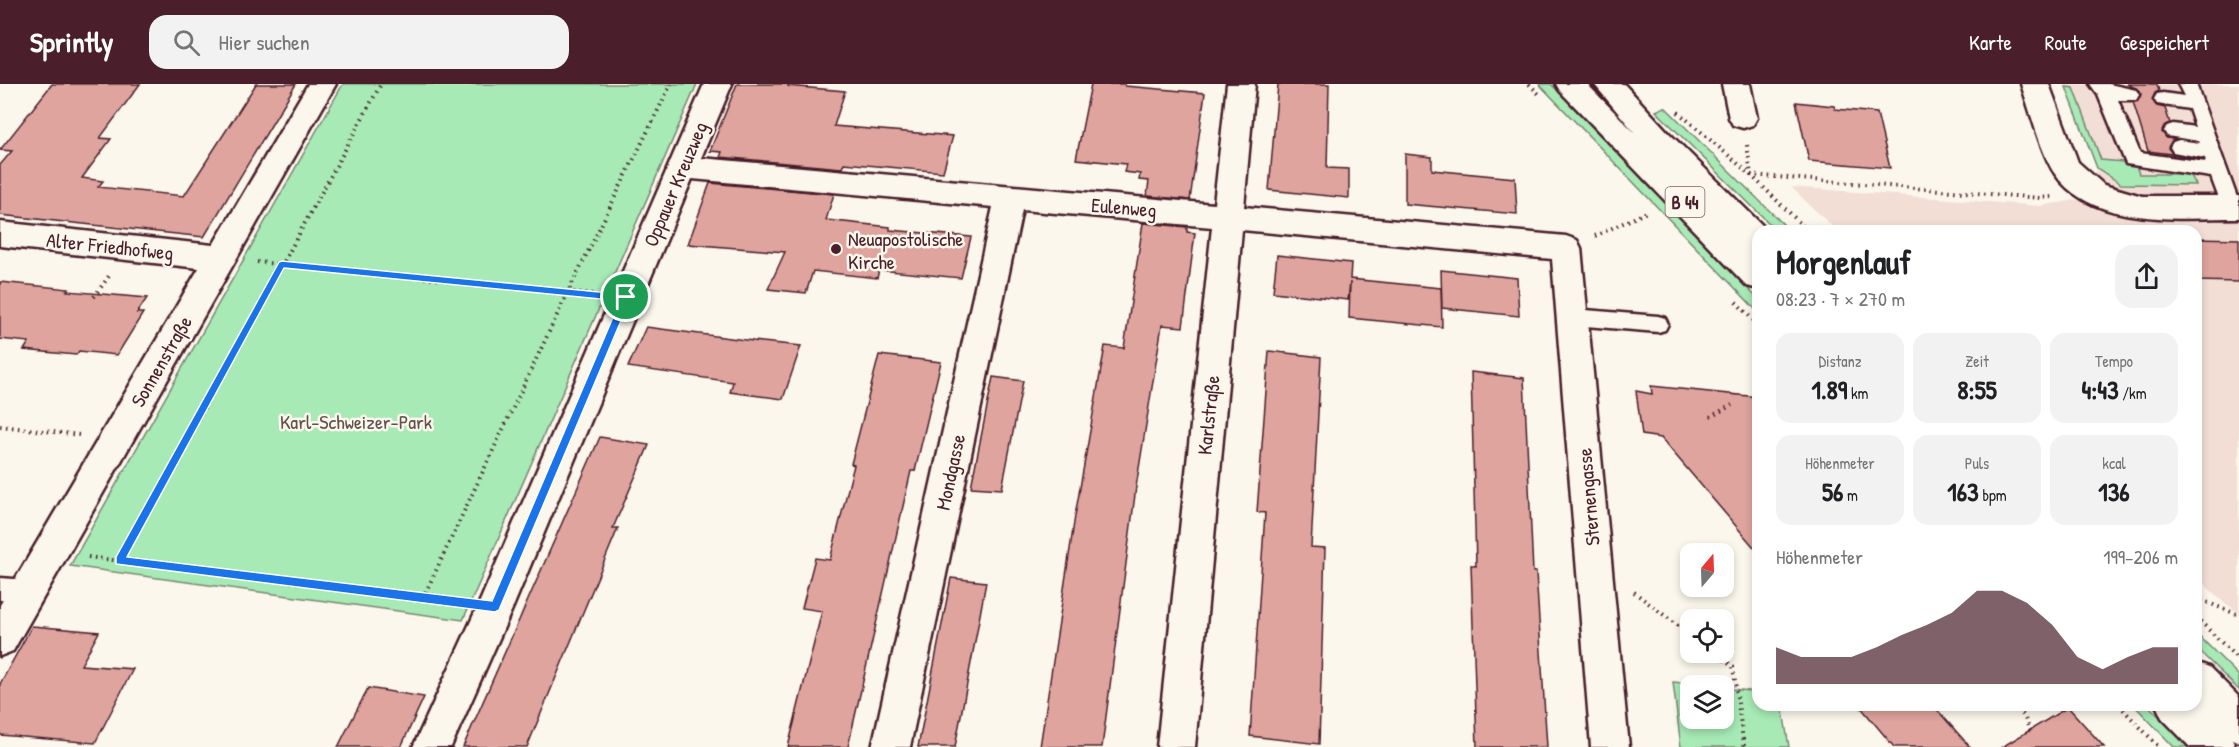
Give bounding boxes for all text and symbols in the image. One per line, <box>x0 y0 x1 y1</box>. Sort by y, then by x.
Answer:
search box <box>149 15 569 69</box>
text: Sprintly <box>30 23 113 61</box>
icon: search <box>170 26 203 59</box>
text: Hier suchen <box>218 27 310 57</box>
text: Karte <box>1969 28 2012 57</box>
text: Route <box>2045 28 2087 57</box>
text: Gespeichert <box>2120 28 2209 57</box>
street label: Oppauer Kreuzweg <box>637 117 713 251</box>
road number: B 44 <box>1666 187 1704 217</box>
street label: Eulenweg <box>1090 191 1158 223</box>
place label: Neuapostolische Kirche <box>848 225 963 275</box>
street label: Alter Friedhofweg <box>45 226 175 266</box>
text: Morgenlauf <box>1776 240 1911 284</box>
marker: Neuapostolische Kirche <box>829 242 843 256</box>
button: share <box>2115 245 2178 308</box>
pin <box>600 271 651 322</box>
icon: arrive <box>609 280 642 313</box>
text: 08:23 · 7 × 270 m <box>1776 285 1905 312</box>
street label: Sonnenstraße <box>124 310 198 411</box>
text: Distanz <box>1818 350 1862 372</box>
text: Zeit <box>1965 350 1989 372</box>
text: Tempo <box>2095 350 2133 372</box>
text: 1.89 <box>1811 372 1847 407</box>
text: 8:55 <box>1957 372 1997 407</box>
text: 4:43 <box>2081 372 2119 407</box>
street label: Karlstraße <box>1190 374 1226 456</box>
text: km <box>1847 382 1869 404</box>
text: /km <box>2119 382 2147 404</box>
park label: Karl-Schweizer-Park <box>280 408 432 435</box>
street label: Mondgasse <box>929 432 971 512</box>
street label: Sternengasse <box>1570 447 1606 547</box>
text: Höhenmeter <box>1805 452 1875 474</box>
text: Puls <box>1965 452 1989 474</box>
text: kcal <box>2102 452 2126 474</box>
text: 56 <box>1822 474 1843 509</box>
text: 163 <box>1947 474 1979 509</box>
text: 136 <box>2098 474 2130 509</box>
text: m <box>1843 484 1858 506</box>
text: bpm <box>1979 484 2007 506</box>
north arrow <box>1680 543 1734 597</box>
map controls <box>1680 543 1734 729</box>
text: Höhenmeter <box>1776 543 1863 570</box>
text: 199–206 m <box>2103 543 2178 570</box>
button: locate <box>1680 609 1734 663</box>
button: layers <box>1680 675 1734 729</box>

